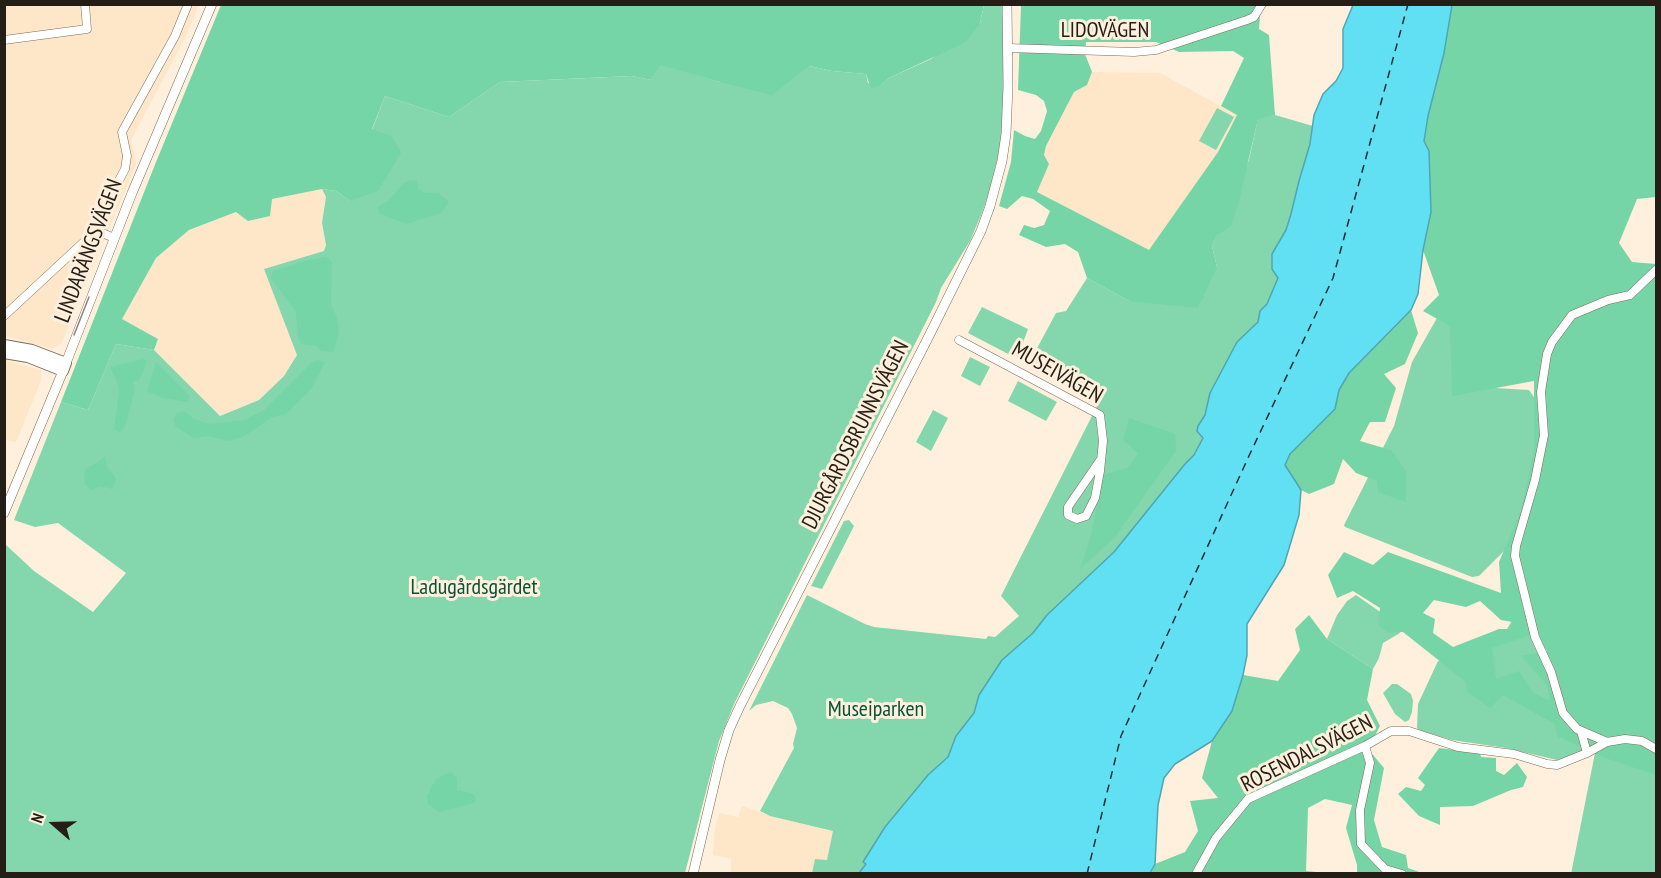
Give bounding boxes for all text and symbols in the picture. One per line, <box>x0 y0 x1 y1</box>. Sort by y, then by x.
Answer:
street label: LIDOVÄGEN <box>1061 18 1149 44</box>
street label: LINDARÄNGSVÄGEN <box>50 176 128 326</box>
street label: DJURGÅRDSBRUNNSVÄGEN <box>797 336 915 534</box>
street label: MUSEIVÄGEN <box>1007 336 1107 410</box>
park label: Ladugårdsgärdet <box>411 575 537 601</box>
park label: Museiparken <box>828 697 924 723</box>
street label: ROSENDALSVÄGEN <box>1237 710 1377 798</box>
north arrow <box>24 794 84 854</box>
text: N <box>26 810 48 825</box>

